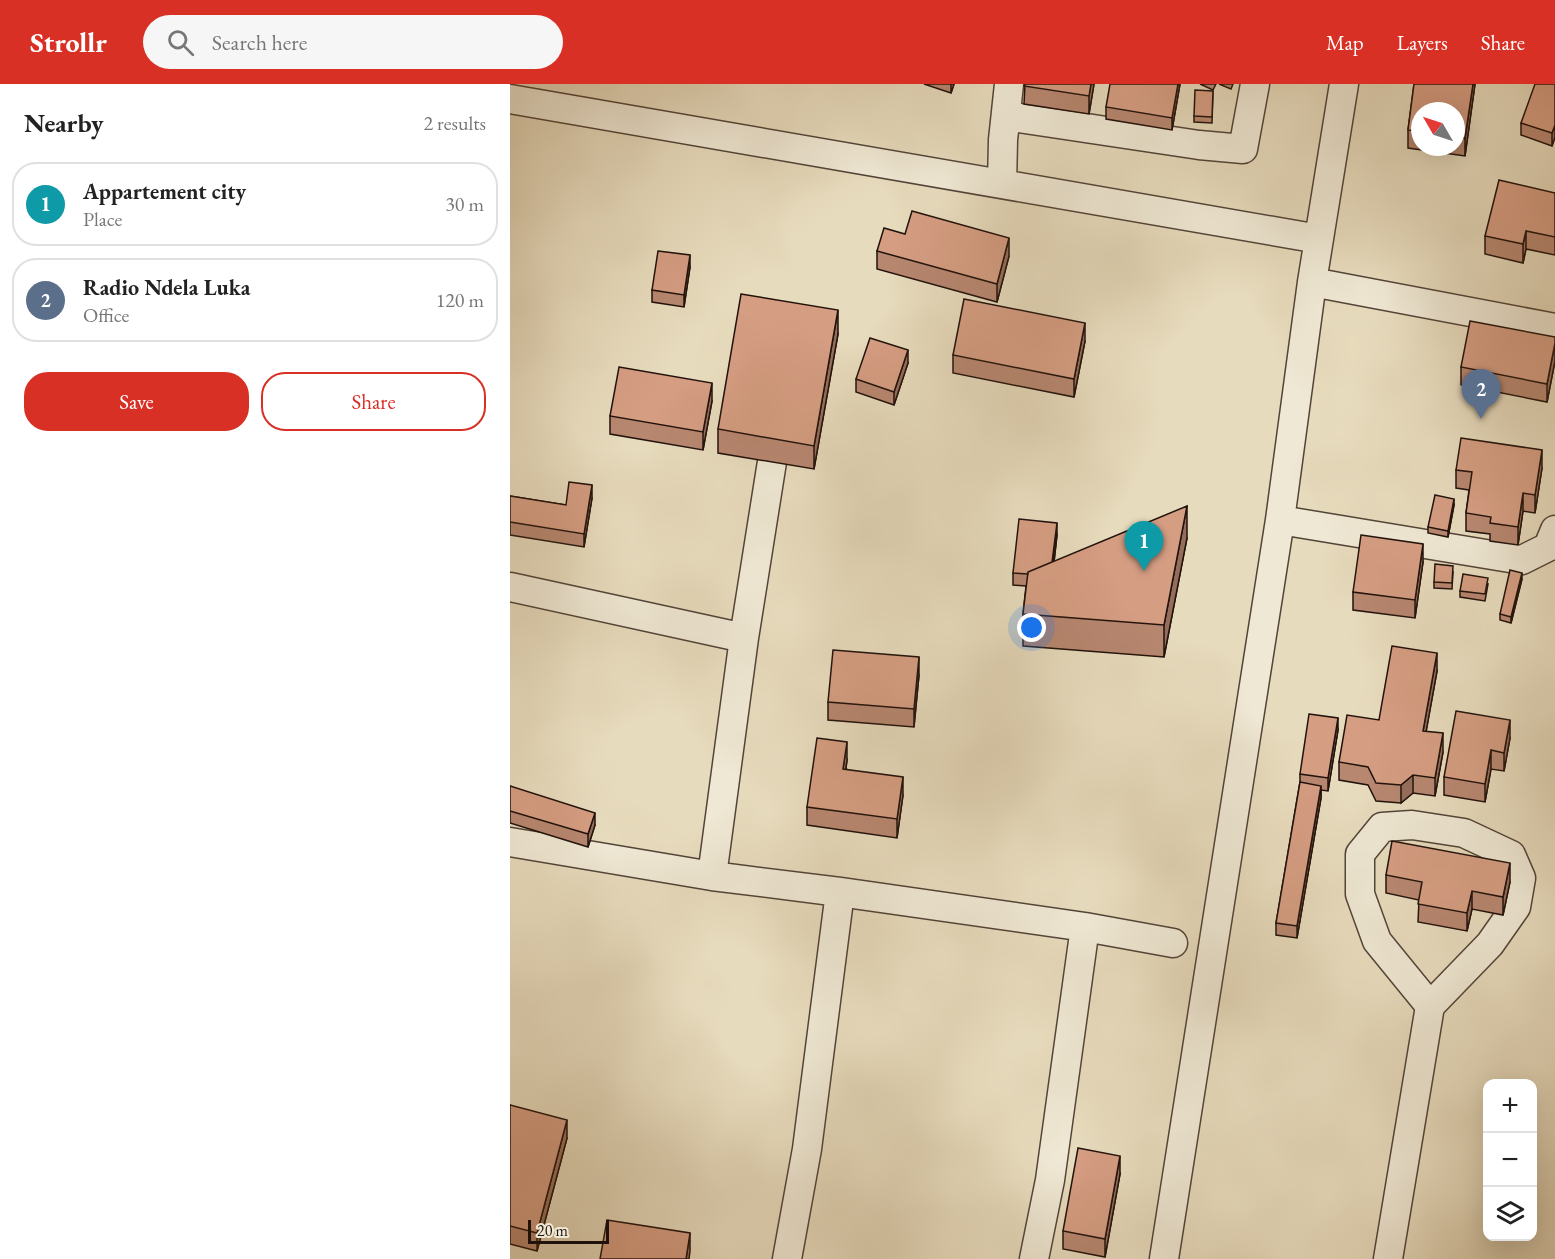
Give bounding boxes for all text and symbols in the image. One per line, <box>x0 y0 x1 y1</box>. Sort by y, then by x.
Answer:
search box <box>143 15 563 69</box>
text: Strollr <box>30 24 107 60</box>
icon: search <box>164 26 197 59</box>
text: Search here <box>212 28 307 57</box>
text: Map <box>1326 29 1364 56</box>
text: Layers <box>1397 29 1448 56</box>
text: Share <box>1481 29 1525 56</box>
north arrow <box>1411 102 1465 156</box>
text: Nearby <box>24 106 104 140</box>
text: 2 results <box>423 110 486 136</box>
text: Appartement city <box>83 177 246 206</box>
text: 1 <box>40 191 51 217</box>
text: 30 m <box>445 191 484 217</box>
text: Place <box>83 206 122 232</box>
text: Radio Ndela Luka <box>83 273 250 302</box>
text: 2 <box>40 287 51 313</box>
text: 120 m <box>436 287 484 313</box>
text: Office <box>83 302 129 328</box>
pin: 2 <box>1462 370 1500 419</box>
button: Save <box>24 372 249 431</box>
button: Share <box>261 372 486 431</box>
pin: 1 <box>1124 522 1164 571</box>
your location <box>1017 613 1046 642</box>
map controls <box>1483 1079 1537 1241</box>
button: + <box>1483 1079 1537 1133</box>
button: − <box>1483 1133 1537 1187</box>
button: layers <box>1483 1187 1537 1241</box>
scale bar <box>528 1217 609 1244</box>
text: 20 m <box>537 1220 568 1241</box>

